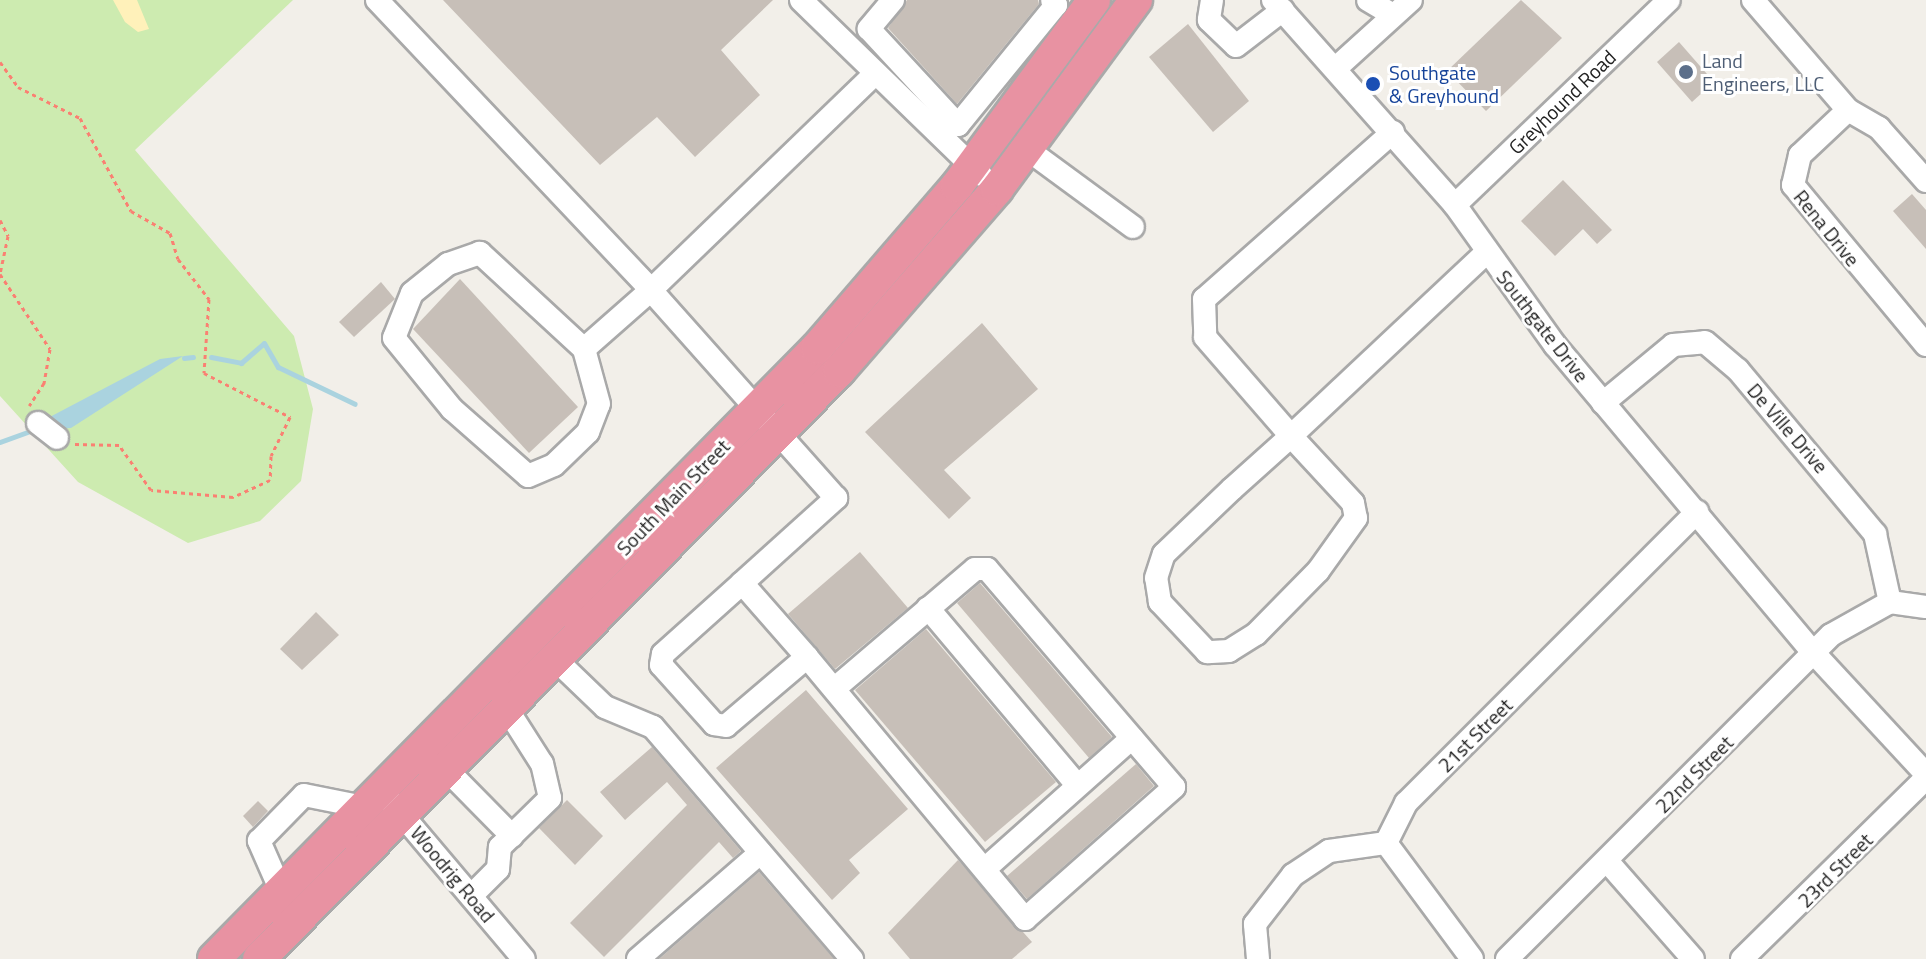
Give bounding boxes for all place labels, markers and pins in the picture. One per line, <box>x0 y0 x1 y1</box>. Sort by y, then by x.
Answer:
place label: Land Engineers, LLC <box>1702 48 1824 95</box>
place label: Southgate & Greyhound <box>1389 60 1499 107</box>
marker: Land Engineers, LLC <box>1677 63 1695 81</box>
marker: Southgate & Greyhound <box>1364 75 1382 93</box>

